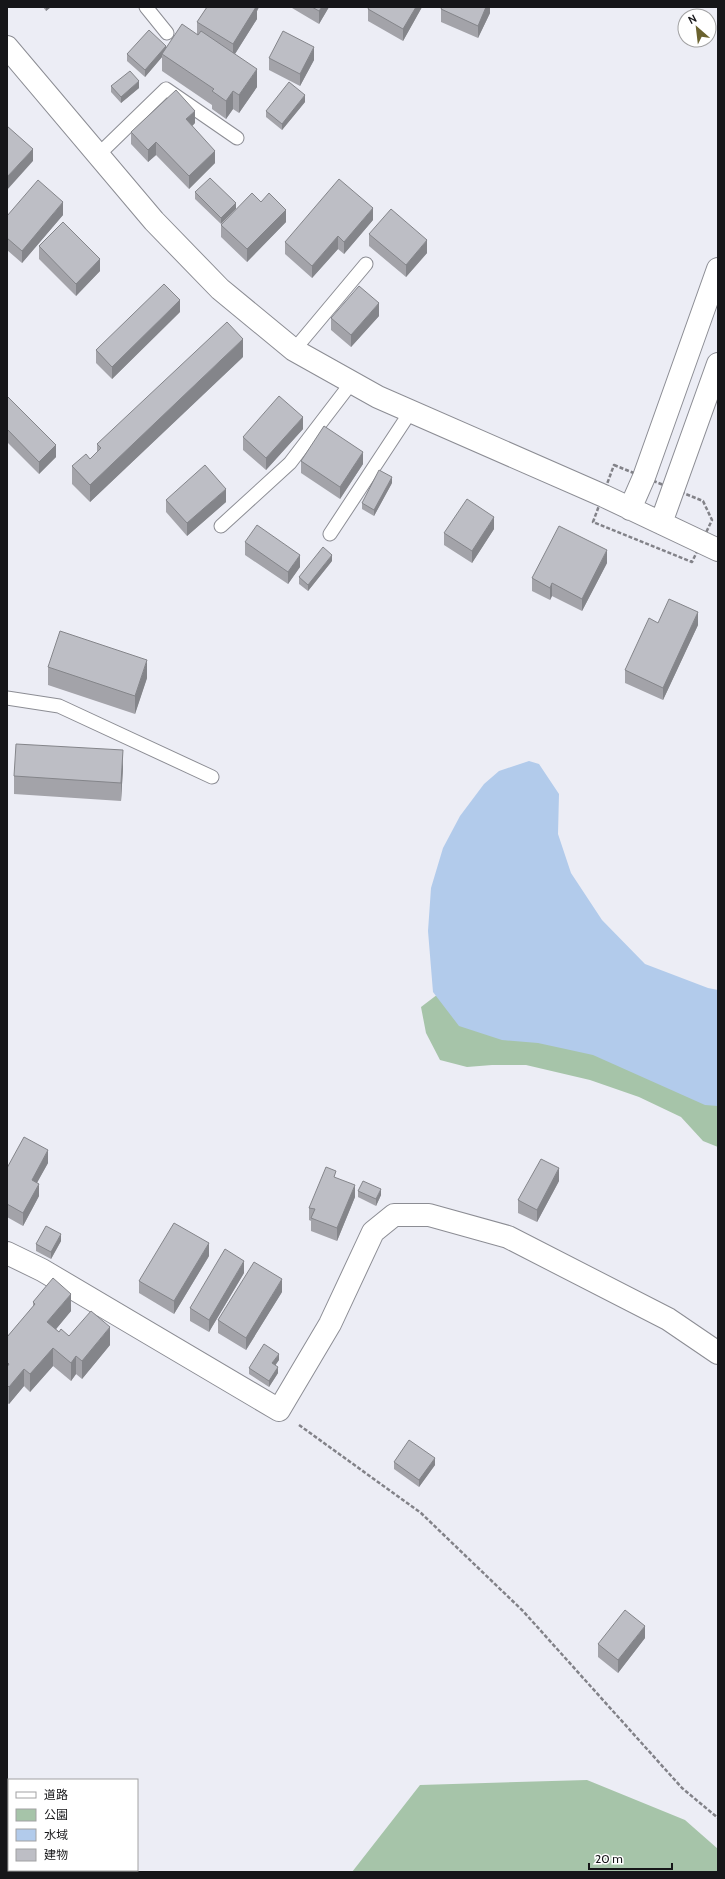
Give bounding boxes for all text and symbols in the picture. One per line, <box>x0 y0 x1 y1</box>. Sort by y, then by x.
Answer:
north arrow <box>677 8 717 48</box>
text: N <box>686 11 699 27</box>
legend <box>8 1779 138 1871</box>
text: 道路 <box>44 1787 68 1802</box>
text: 公園 <box>44 1807 68 1822</box>
text: 水域 <box>44 1827 68 1842</box>
scale bar <box>589 1845 672 1871</box>
text: 建物 <box>44 1847 68 1862</box>
text: 20 m <box>595 1851 623 1866</box>

